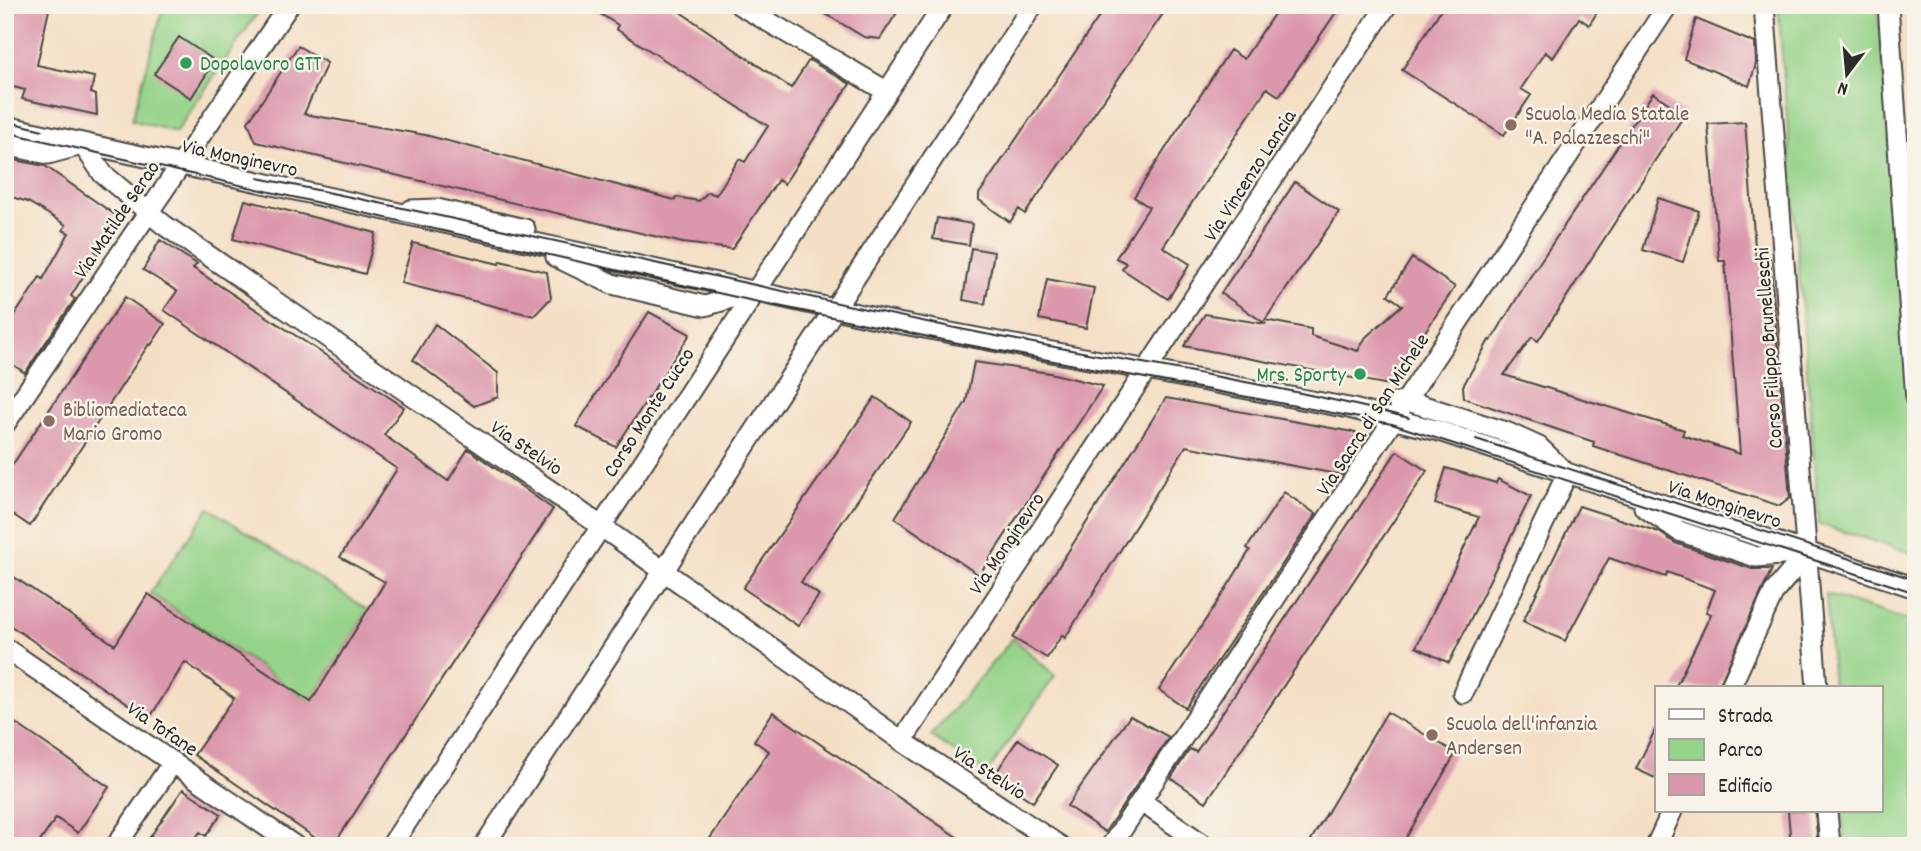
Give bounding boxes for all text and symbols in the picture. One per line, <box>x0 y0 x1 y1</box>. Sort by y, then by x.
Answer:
north arrow <box>1812 38 1882 108</box>
place label: Dopolavoro GTT <box>200 51 322 81</box>
marker: Dopolavoro GTT <box>178 55 194 71</box>
text: N <box>1835 73 1852 101</box>
place label: Scuola Media Statale "A. Palazzeschi" <box>1525 101 1689 155</box>
street label: Via Vincenzo Lancia <box>1198 104 1306 249</box>
marker: Scuola Media Statale "A. Palazzeschi" <box>1503 117 1519 133</box>
street label: Via Monginevro <box>179 133 300 187</box>
street label: Via Matilde Serao <box>68 156 169 286</box>
street label: Corso Filippo Brunelleschi <box>1749 246 1793 449</box>
street label: Via Sacra di San Michele <box>1311 328 1438 503</box>
street label: Corso Monte Cucco <box>597 343 704 484</box>
place label: Mrs. Sporty <box>1256 362 1346 392</box>
marker: Mrs. Sporty <box>1352 366 1368 382</box>
place label: Bibliomediateca Mario Gromo <box>63 397 188 451</box>
marker: Bibliomediateca Mario Gromo <box>41 413 57 429</box>
street label: Via Stelvio <box>483 414 568 485</box>
street label: Via Monginevro <box>1663 473 1785 538</box>
street label: Via Monginevro <box>963 487 1054 602</box>
legend <box>1655 686 1882 812</box>
street label: Via Tofane <box>120 696 203 765</box>
text: Strada <box>1718 703 1773 733</box>
place label: Scuola dell'infanzia Andersen <box>1446 711 1598 765</box>
marker: Scuola dell'infanzia Andersen <box>1424 727 1440 743</box>
text: Parco <box>1718 737 1763 767</box>
street label: Via Stelvio <box>946 740 1031 809</box>
text: Edificio <box>1718 773 1773 803</box>

